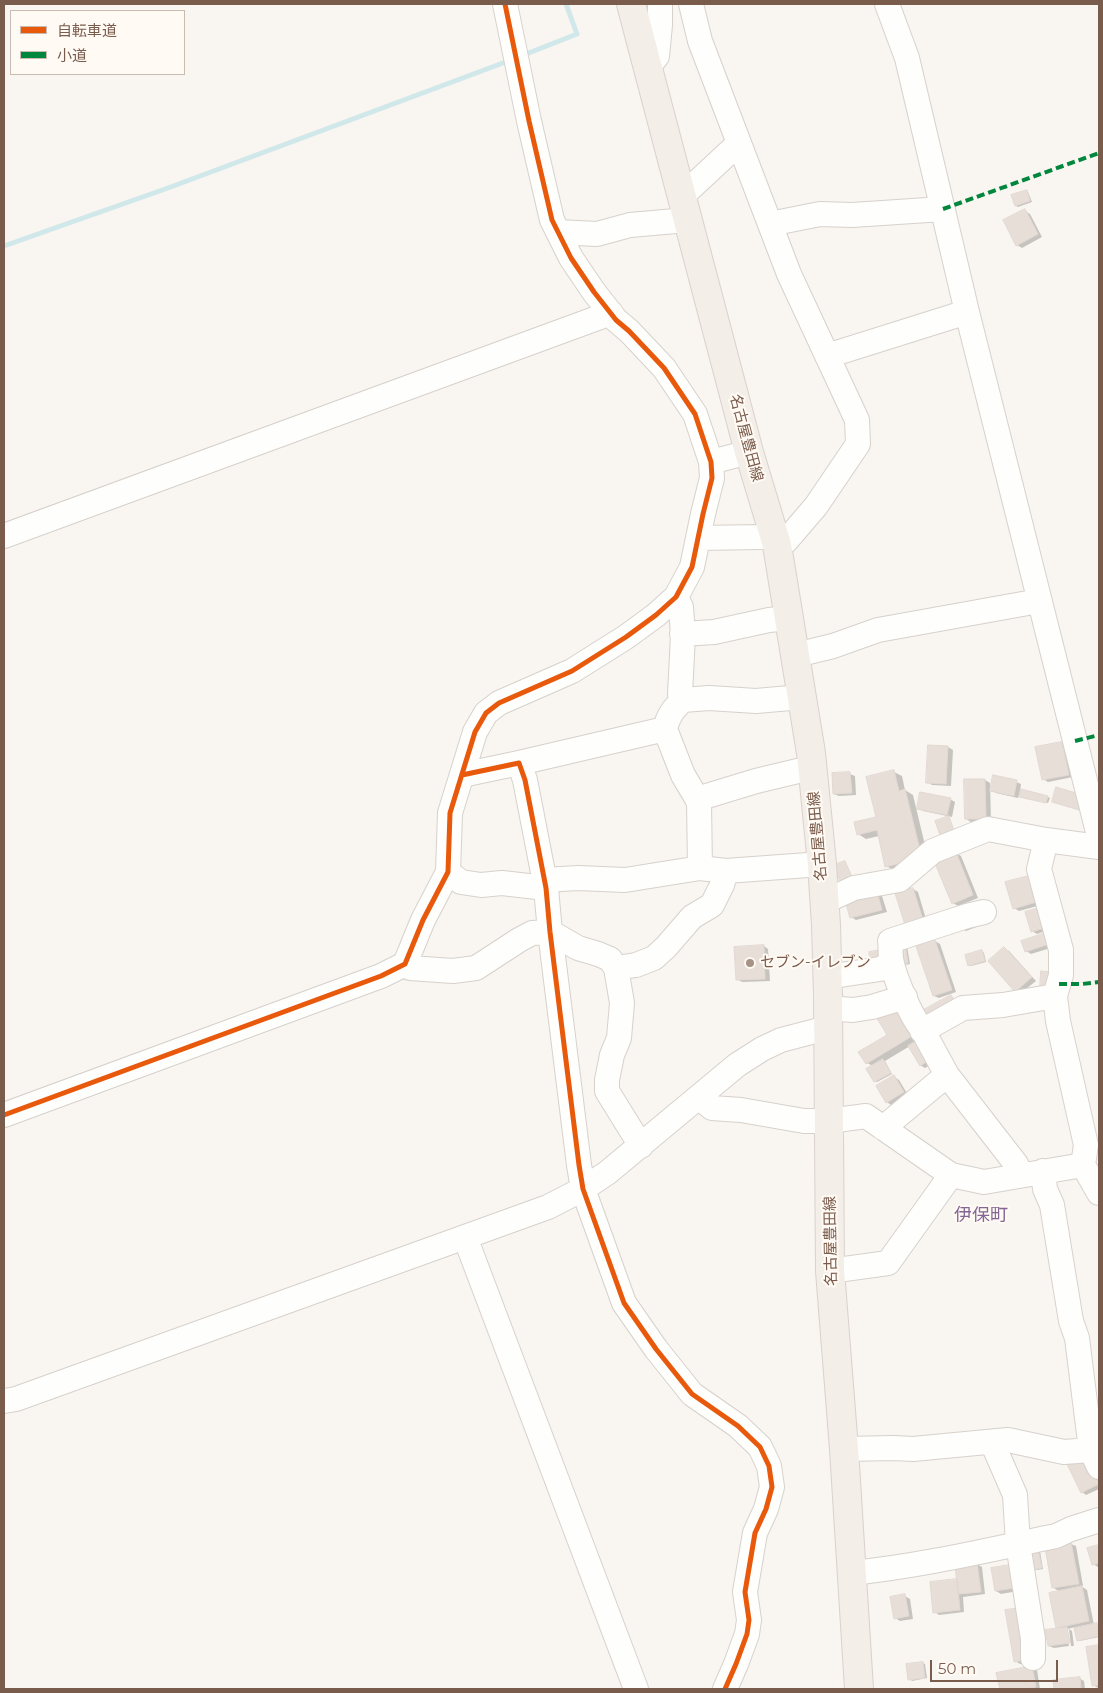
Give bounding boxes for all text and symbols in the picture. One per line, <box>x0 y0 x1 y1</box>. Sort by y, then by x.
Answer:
legend <box>10 10 185 75</box>
text: 自転車道 <box>57 21 117 40</box>
text: 小道 <box>57 46 87 65</box>
street label: 名古屋豊田線 <box>726 392 766 484</box>
street label: 名古屋豊田線 <box>805 790 831 882</box>
place label: セブン-イレブン <box>760 954 871 972</box>
marker: セブン-イレブン <box>744 957 756 969</box>
street label: 名古屋豊田線 <box>821 1196 841 1286</box>
district label: 伊保町 <box>954 1205 1008 1227</box>
scale bar <box>933 1650 1060 1682</box>
text: 50 m <box>938 1659 976 1678</box>

